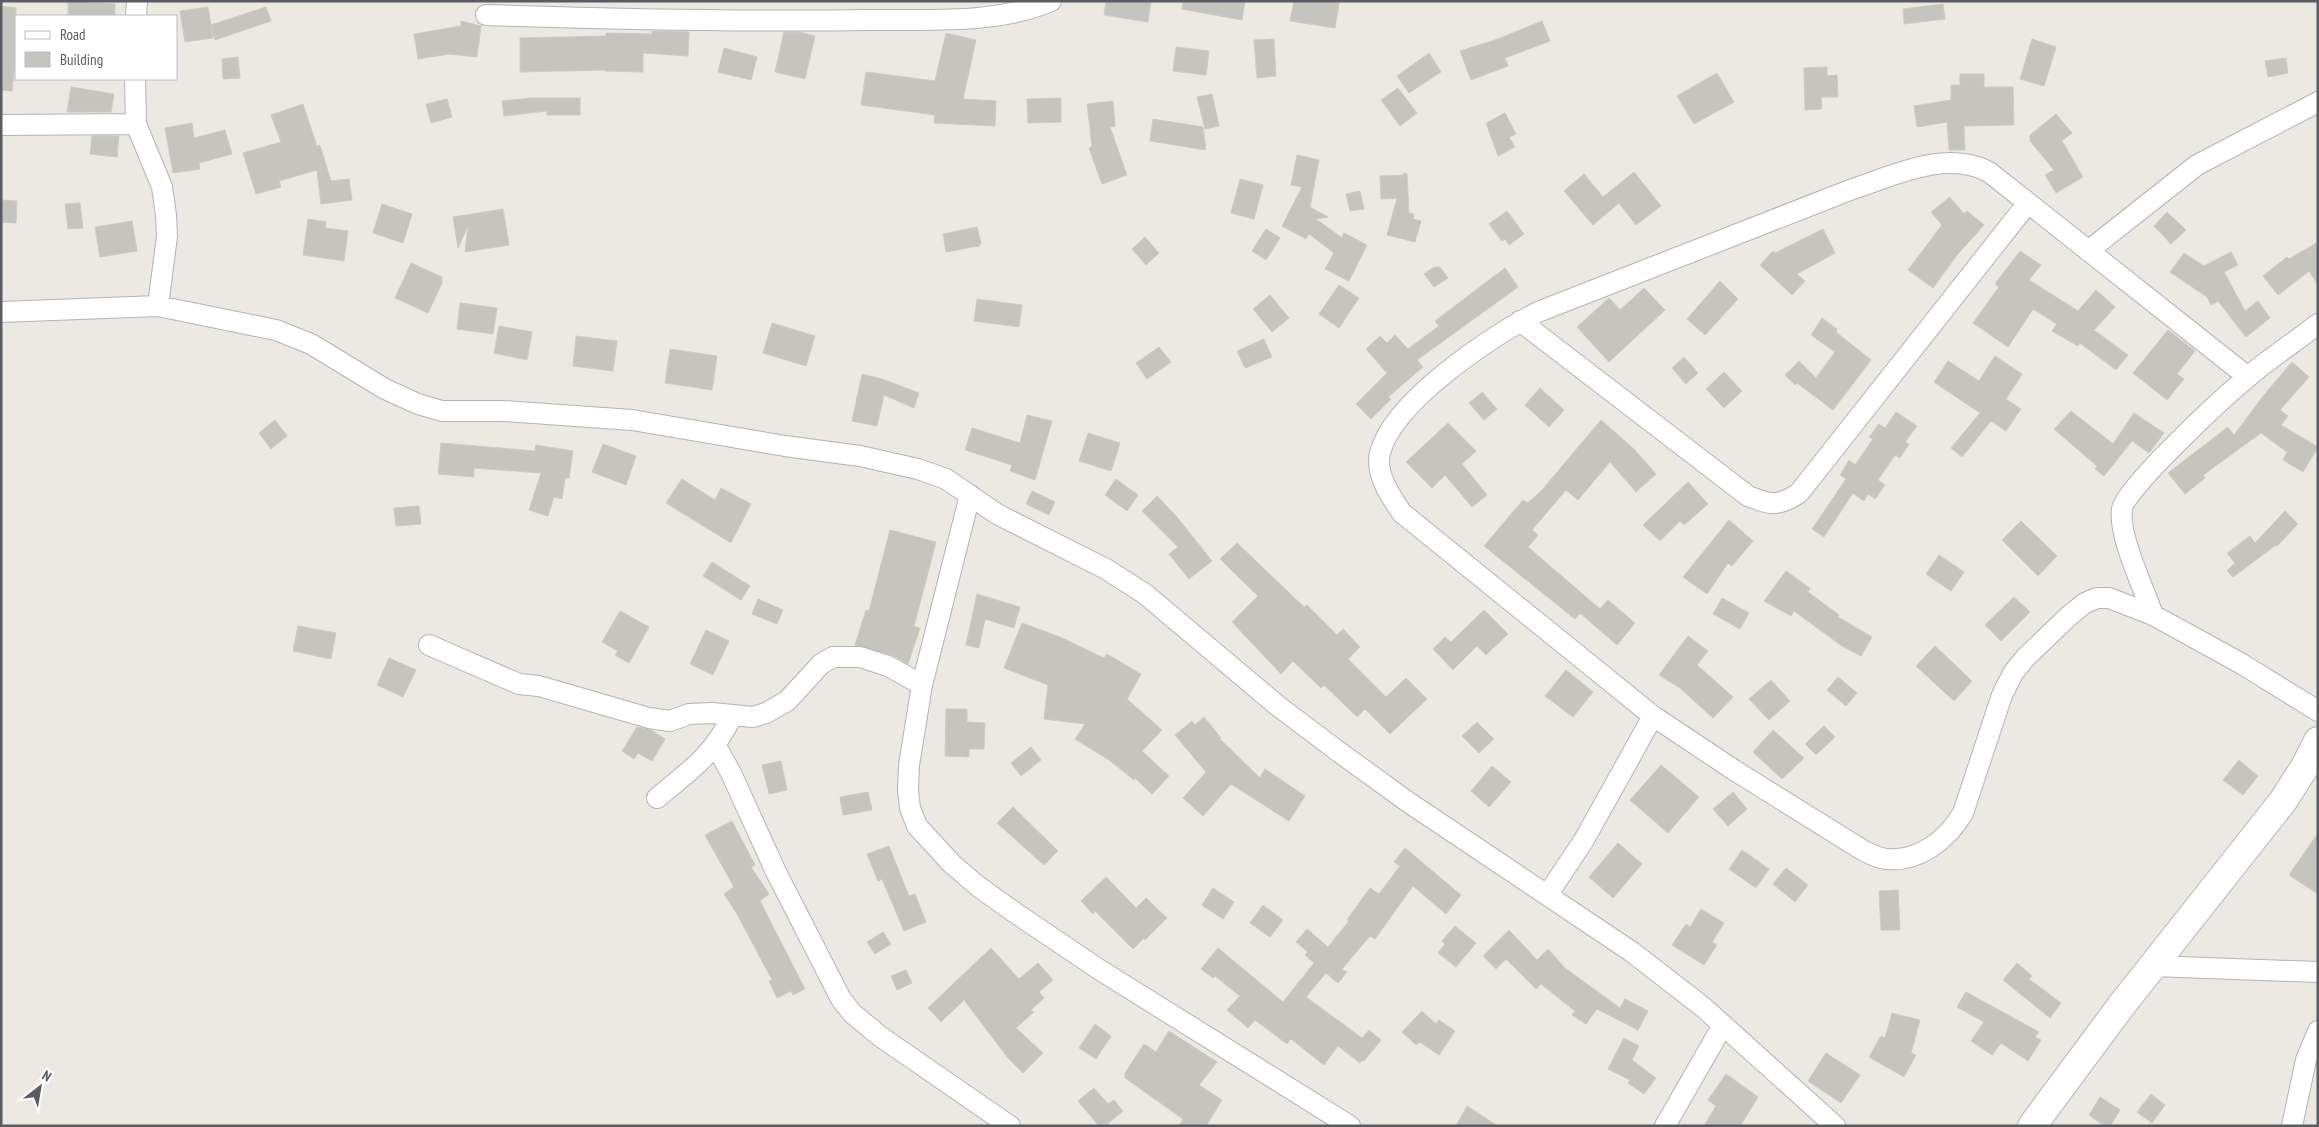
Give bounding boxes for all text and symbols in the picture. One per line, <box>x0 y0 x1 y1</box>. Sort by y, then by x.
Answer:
legend <box>15 15 178 80</box>
text: Road <box>60 25 86 44</box>
text: Building <box>60 50 103 69</box>
north arrow <box>15 1062 65 1112</box>
text: N <box>39 1066 55 1086</box>

